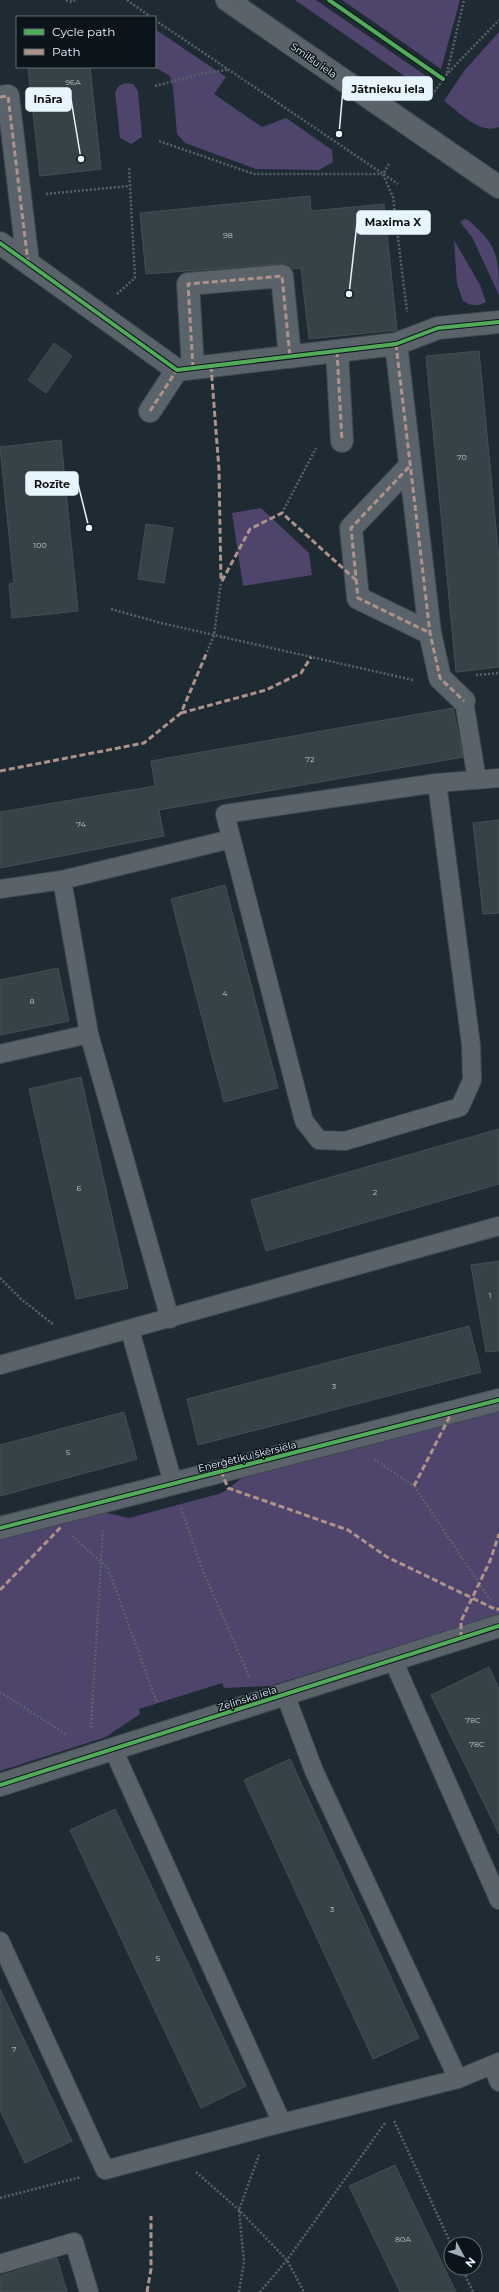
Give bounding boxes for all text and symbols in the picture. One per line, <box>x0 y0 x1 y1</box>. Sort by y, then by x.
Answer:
legend <box>16 16 156 68</box>
text: Cycle path <box>52 24 115 39</box>
street label: Smilšu iela <box>288 40 339 81</box>
text: Path <box>52 44 81 59</box>
house number: 96A <box>65 77 81 87</box>
callout: Jātnieku iela <box>343 77 432 100</box>
text: Jātnieku iela <box>350 82 425 96</box>
callout: Ināra <box>26 88 71 111</box>
text: Ināra <box>33 92 63 106</box>
callout: Maxima X <box>357 211 430 234</box>
text: Maxima X <box>365 215 421 229</box>
house number: 98 <box>223 230 233 240</box>
house number: 70 <box>457 452 467 462</box>
callout: Rozīte <box>26 472 78 495</box>
text: Rozīte <box>34 477 70 491</box>
house number: 100 <box>33 540 47 550</box>
house number: 72 <box>305 754 315 764</box>
house number: 74 <box>76 819 86 829</box>
house number: 4 <box>222 988 228 998</box>
house number: 8 <box>29 996 35 1006</box>
house number: 6 <box>77 1183 82 1193</box>
house number: 2 <box>373 1187 378 1197</box>
house number: 1 <box>489 1290 491 1300</box>
house number: 3 <box>332 1381 337 1391</box>
street label: Enerģētiķu šķērsiela <box>196 1438 298 1475</box>
house number: 5 <box>66 1447 71 1457</box>
street label: Zeļinska iela <box>216 1683 278 1714</box>
house number: 78C <box>465 1715 481 1725</box>
house number: 78C <box>469 1739 485 1749</box>
house number: 3 <box>330 1904 335 1914</box>
house number: 5 <box>156 1953 161 1963</box>
house number: 7 <box>12 2044 17 2054</box>
house number: 80A <box>395 2234 411 2244</box>
north arrow <box>443 2236 483 2276</box>
text: N <box>462 2255 479 2271</box>

